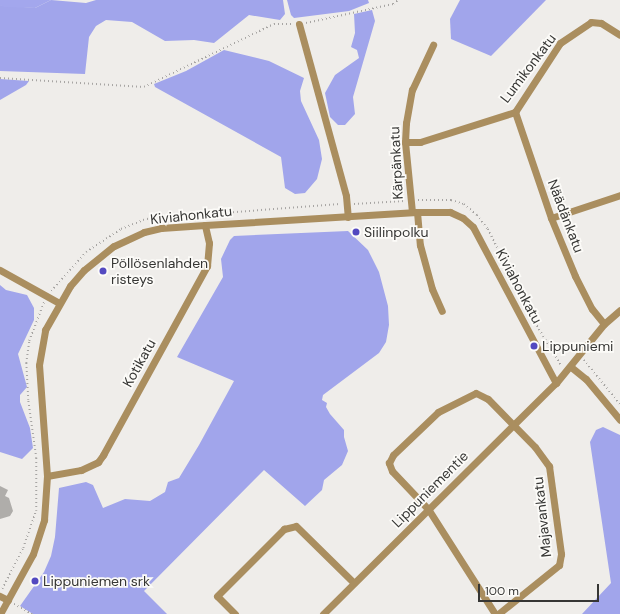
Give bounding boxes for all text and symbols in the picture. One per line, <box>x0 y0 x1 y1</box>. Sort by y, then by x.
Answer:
street label: Lumikonkatu <box>497 30 559 106</box>
street label: Kärpänkatu <box>386 126 406 200</box>
street label: Näädänkatu <box>544 177 588 255</box>
street label: Kiviahonkatu <box>149 202 233 228</box>
place label: Siilinpolku <box>364 224 429 240</box>
marker: Siilinpolku <box>351 227 361 237</box>
street label: Kiviahonkatu <box>492 246 546 326</box>
place label: Pöllösenlahden risteys <box>111 255 208 288</box>
marker: Pöllösenlahden risteys <box>98 266 108 276</box>
street label: Kotikatu <box>119 336 159 390</box>
place label: Lippuniemi <box>542 338 613 354</box>
marker: Lippuniemi <box>529 341 539 351</box>
street label: Lippuniementie <box>388 447 472 531</box>
street label: Majavankatu <box>529 476 555 558</box>
place label: Lippuniemen srk <box>43 573 150 589</box>
marker: Lippuniemen srk <box>30 576 40 586</box>
scale bar <box>480 576 601 602</box>
text: 100 m <box>485 583 519 599</box>

